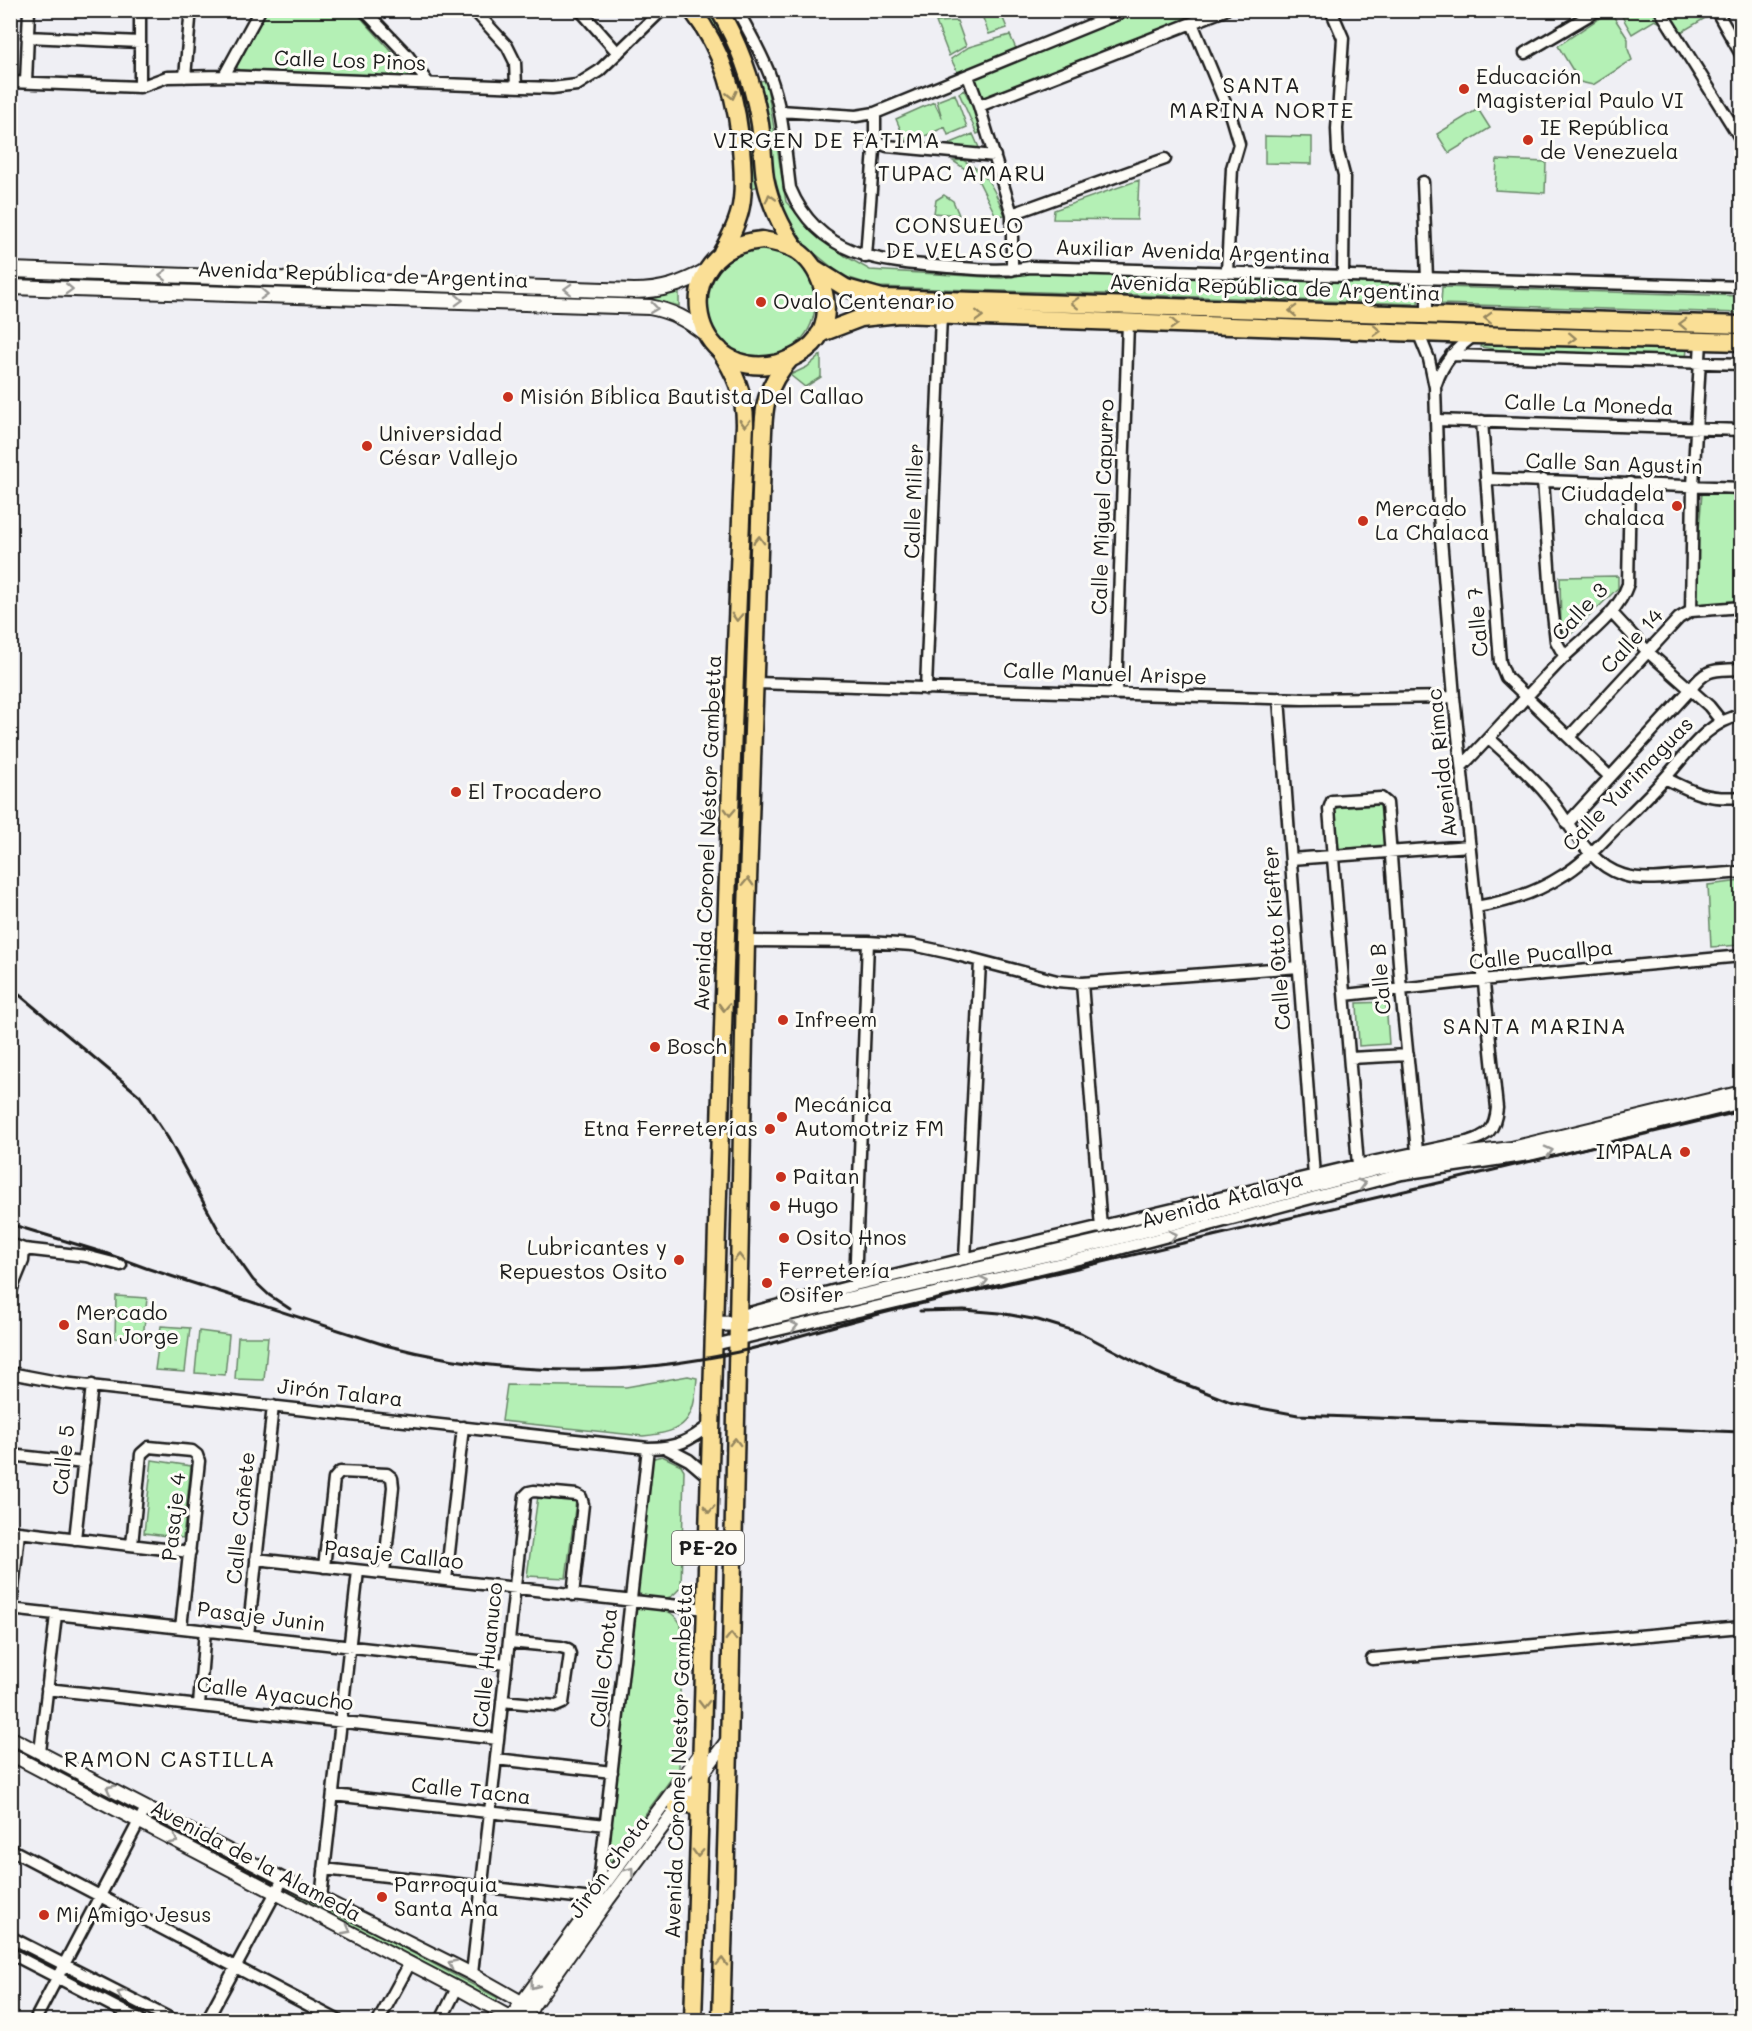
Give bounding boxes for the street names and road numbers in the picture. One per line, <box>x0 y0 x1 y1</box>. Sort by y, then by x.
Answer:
street label: Calle Los Pinos <box>273 43 427 76</box>
street label: Auxiliar Avenida Argentina <box>1055 232 1331 269</box>
street label: Avenida República de Argentina <box>197 254 529 293</box>
street label: Avenida República de Argentina <box>1109 267 1441 306</box>
street label: Calle La Moneda <box>1504 387 1674 420</box>
street label: Calle Miguel Capurro <box>1084 398 1119 615</box>
street label: Calle Miller <box>897 443 928 559</box>
street label: Calle San Agustin <box>1525 446 1703 479</box>
street label: Calle 3 <box>1545 576 1613 646</box>
street label: Calle 7 <box>1460 586 1493 658</box>
street label: Calle 14 <box>1594 601 1669 678</box>
street label: Avenida Coronel Néstor Gambetta <box>687 654 726 1011</box>
street label: Calle Manuel Arispe <box>1003 655 1207 690</box>
street label: Avenida Rímac <box>1419 687 1462 839</box>
street label: Calle Yurimaguas <box>1556 710 1698 856</box>
street label: Calle Otto Kieffer <box>1256 845 1295 1031</box>
street label: Calle Pucallpa <box>1467 933 1614 974</box>
street label: Calle B <box>1363 942 1396 1016</box>
street label: Avenida Atalaya <box>1137 1164 1306 1233</box>
street label: Jirón Talara <box>276 1371 404 1412</box>
street label: Calle 5 <box>45 1423 80 1496</box>
street label: Calle Cañete <box>219 1450 260 1586</box>
street label: Pasaje 4 <box>154 1471 191 1562</box>
road number: PE-20 <box>672 1531 744 1565</box>
street label: Pasaje Callao <box>323 1533 465 1574</box>
street label: Calle Huanuco <box>465 1581 508 1729</box>
street label: Avenida Coronel Nestor Gambetta <box>658 1583 697 1939</box>
street label: Pasaje Junin <box>196 1594 327 1637</box>
street label: Calle Chota <box>583 1607 622 1729</box>
street label: Calle Ayacucho <box>195 1670 355 1716</box>
street label: Calle Tacna <box>410 1770 532 1809</box>
street label: Avenida de la Alameda <box>147 1793 367 1927</box>
street label: Jirón Chota <box>561 1809 654 1923</box>

